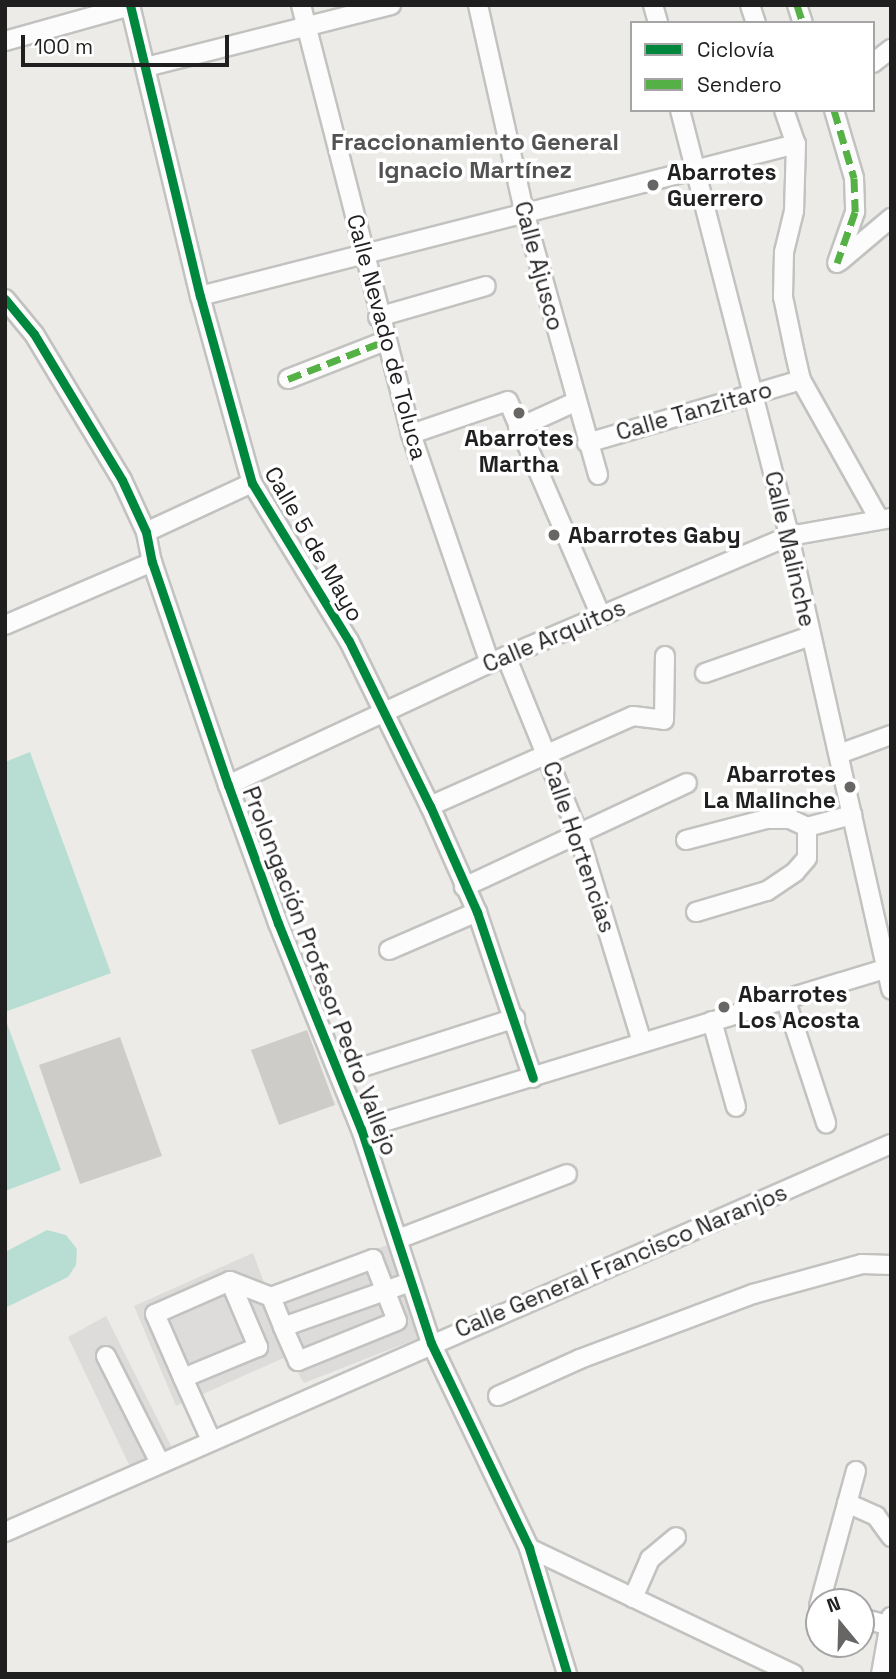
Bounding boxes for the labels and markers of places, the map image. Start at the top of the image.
place label: Abarrotes Guerrero [667,158,776,212]
marker: Abarrotes Guerrero [645,177,661,193]
marker: Abarrotes Martha [511,405,527,421]
place label: Abarrotes Martha [464,424,574,478]
place label: Abarrotes Gaby [568,521,741,549]
marker: Abarrotes Gaby [546,527,562,543]
place label: Abarrotes La Malinche [703,760,836,814]
marker: Abarrotes La Malinche [842,779,858,795]
place label: Abarrotes Los Acosta [738,980,860,1034]
marker: Abarrotes Los Acosta [716,999,732,1015]

